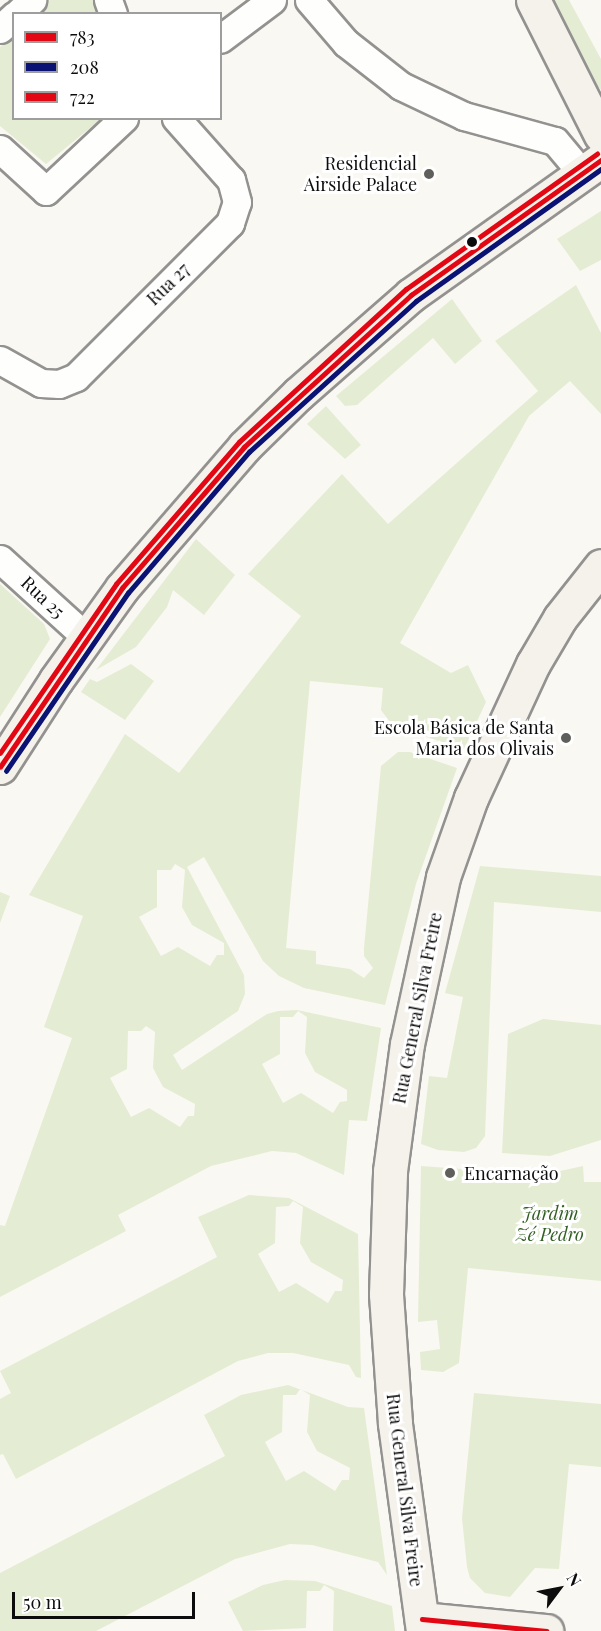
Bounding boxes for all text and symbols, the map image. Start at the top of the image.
legend [12,12,222,120]
text: 783 [70,25,95,49]
text: 208 [70,55,99,79]
text: 722 [70,85,95,109]
place label: Residencial Airside Palace [304,153,417,195]
marker: Residencial Airside Palace [422,167,436,181]
unlabelled marker [466,236,478,248]
street label: Rua 27 [142,258,194,310]
street label: Rua 25 [17,571,69,623]
place label: Escola Básica de Santa Maria dos Olivais [373,717,554,760]
marker: Escola Básica de Santa Maria dos Olivais [559,731,573,745]
street label: Rua General Silva Freire [388,910,446,1106]
place label: Encarnação [464,1162,559,1184]
marker: Encarnação [441,1164,459,1182]
park label: Jardim Zé Pedro [516,1203,584,1246]
street label: Rua General Silva Freire [382,1392,428,1588]
north arrow [529,1559,589,1619]
text: N [563,1569,587,1590]
scale bar [15,1580,198,1618]
text: 50 m [23,1590,62,1614]

